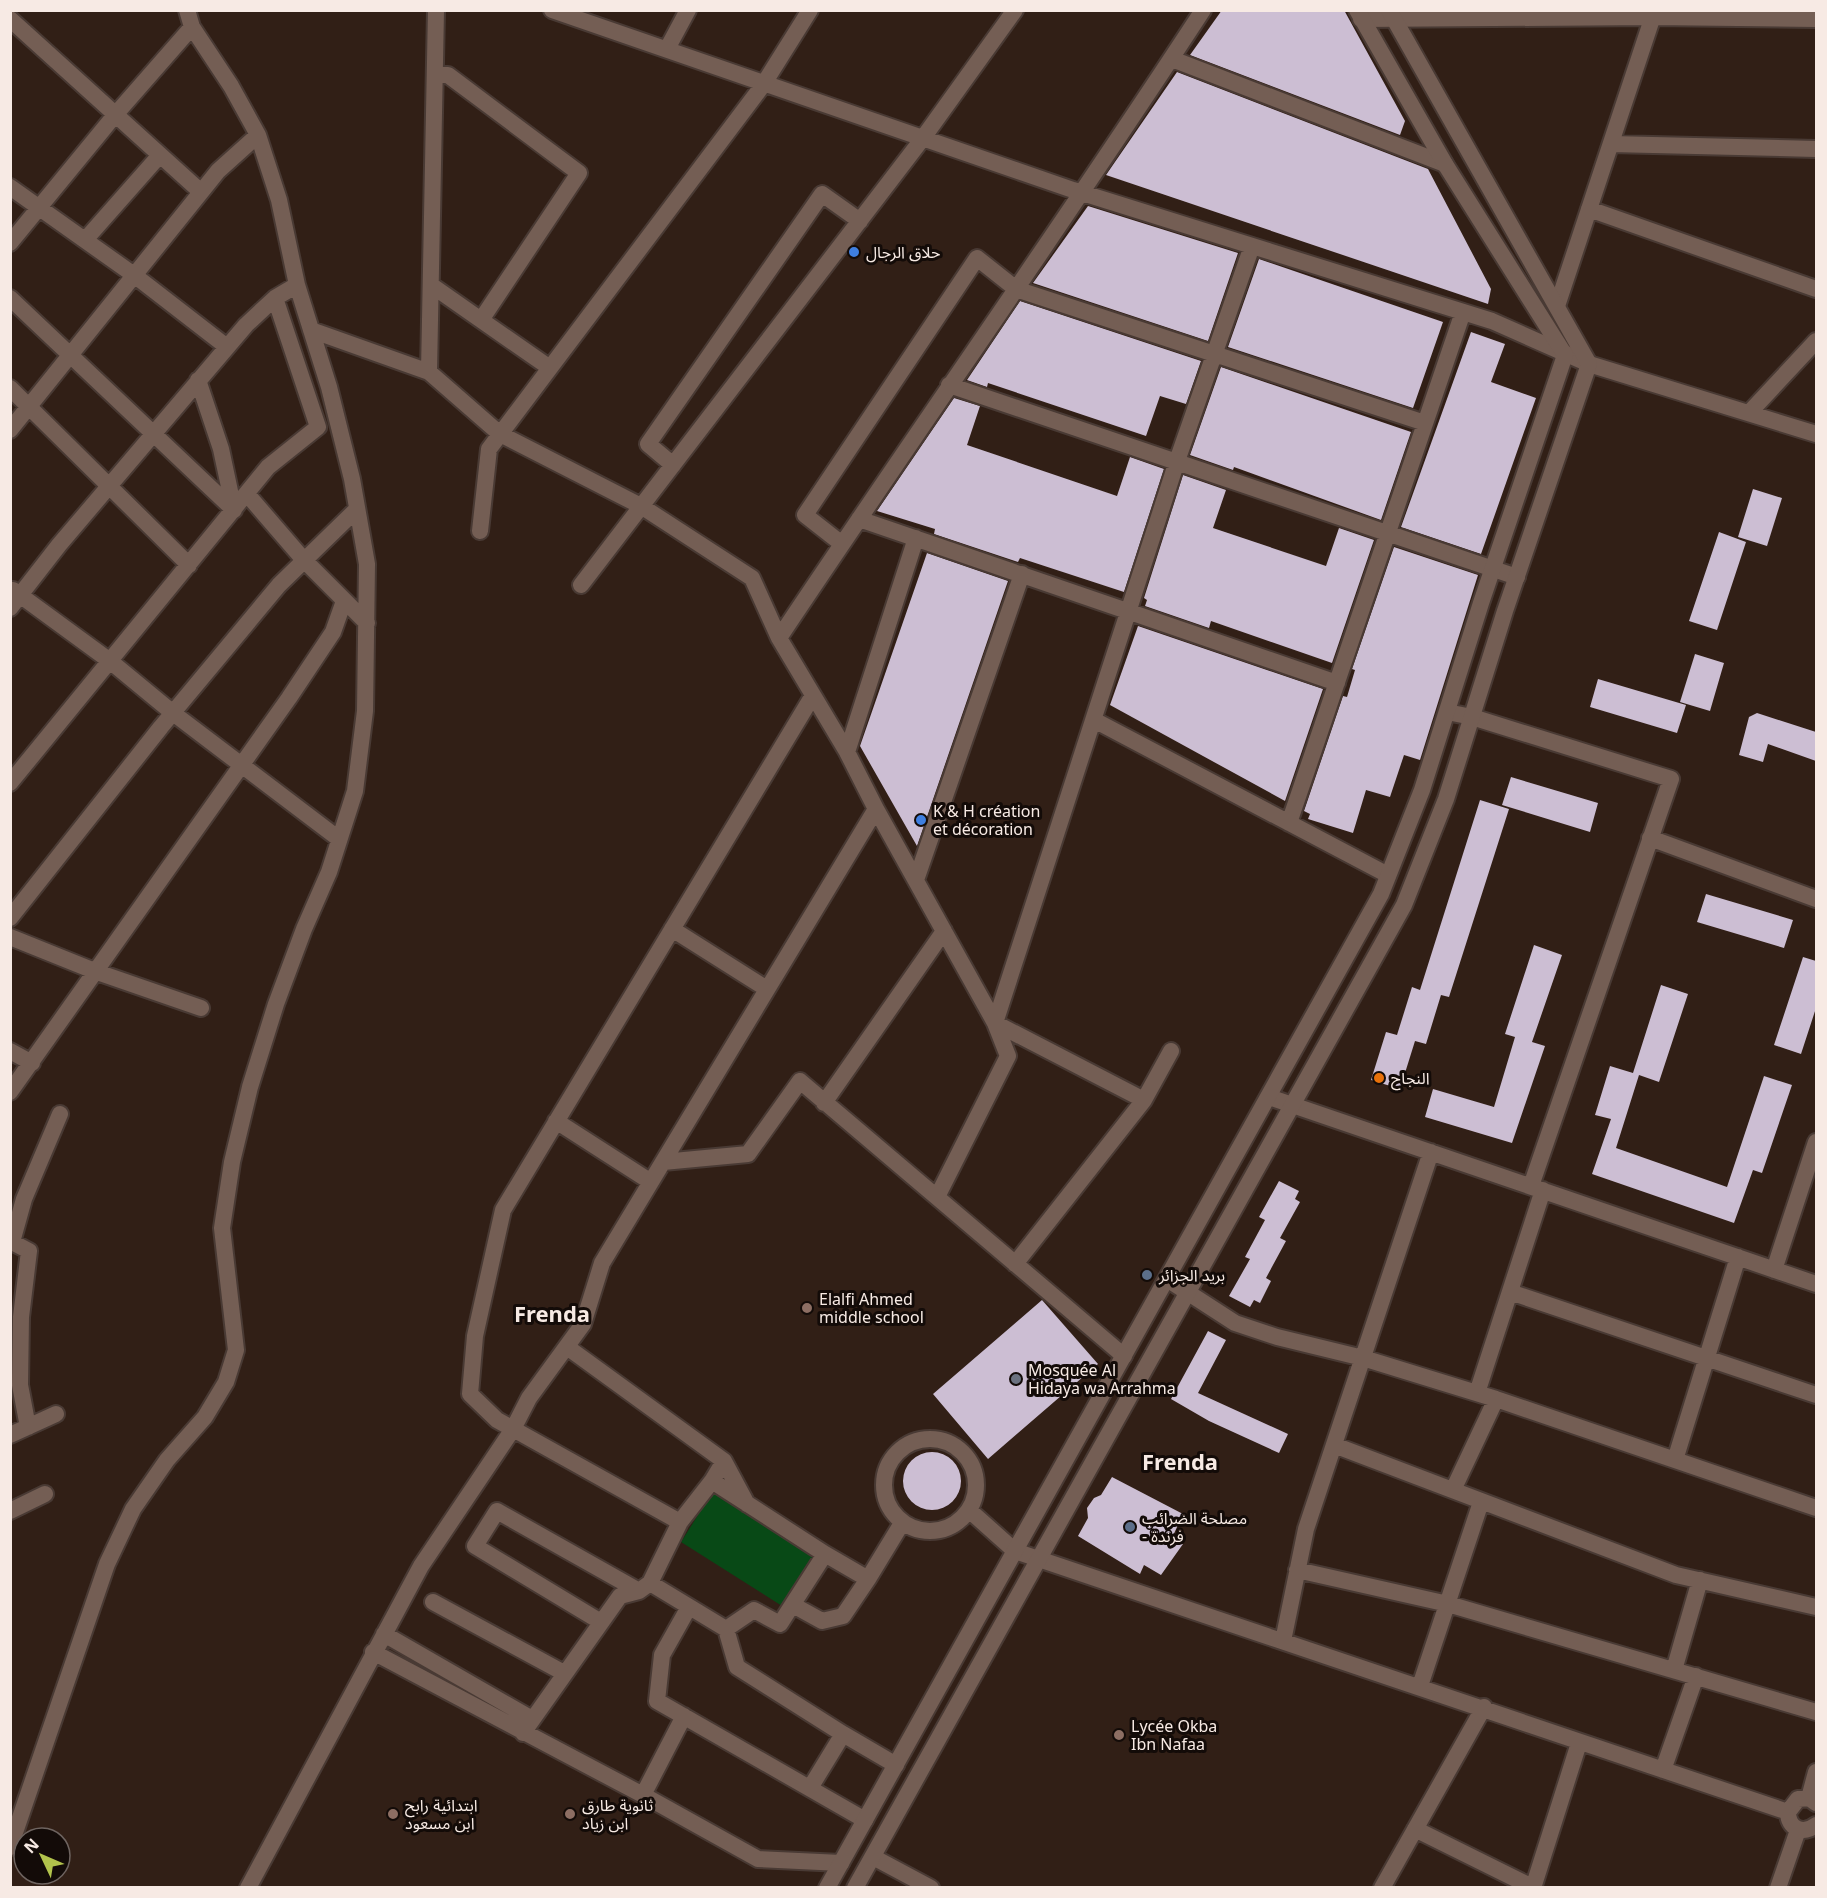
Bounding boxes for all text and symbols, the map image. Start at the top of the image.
place label: حلاق الرجال [866,241,940,263]
marker: حلاق الرجال [847,245,861,259]
place label: K & H création et décoration [933,800,1040,840]
marker: K & H création et décoration [914,813,928,827]
place label: النجاح [1391,1067,1430,1091]
marker: النجاح [1372,1071,1386,1085]
place label: بريد الجزائر [1158,1264,1225,1286]
marker: بريد الجزائر [1140,1268,1154,1282]
place label: Elalfi Ahmed middle school [819,1288,924,1328]
district label: Frenda [514,1298,590,1328]
marker: Elalfi Ahmed middle school [800,1301,814,1315]
place label: Mosquée Al Hidaya wa Arrahma [1028,1359,1176,1399]
marker: Mosquée Al Hidaya wa Arrahma [1009,1372,1023,1386]
district label: Frenda [1142,1446,1218,1476]
place label: مصلحة الضرائب - فرندة [1142,1507,1247,1547]
marker: مصلحة الضرائب - فرندة [1123,1520,1137,1534]
place label: Lycée Okba Ibn Nafaa [1131,1715,1217,1755]
marker: Lycée Okba Ibn Nafaa [1112,1728,1126,1742]
place label: ابتدائية رابح ابن مسعود [405,1794,478,1834]
place label: ثانوية طارق ابن زياد [582,1794,654,1834]
marker: ابتدائية رابح ابن مسعود [386,1807,400,1821]
marker: ثانوية طارق ابن زياد [563,1807,577,1821]
north arrow [12,1826,72,1886]
text: N [19,1833,44,1858]

